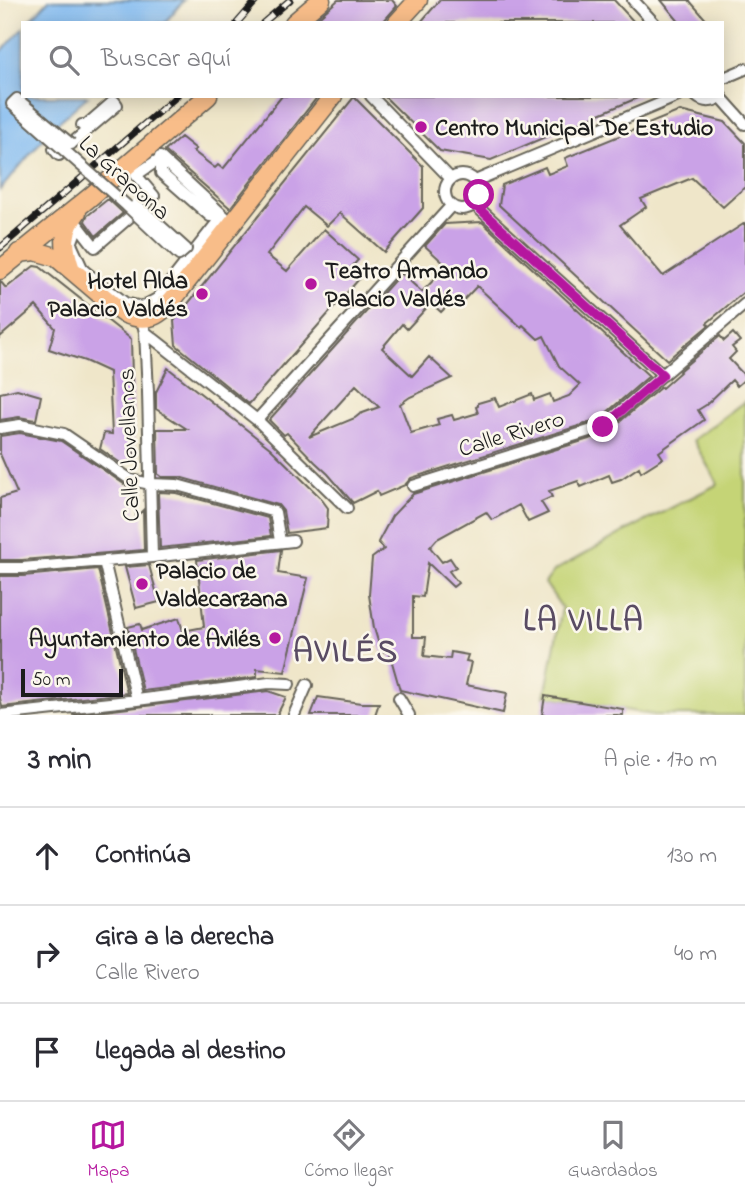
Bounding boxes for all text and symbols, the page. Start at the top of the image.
search box [21,21,724,98]
icon: search [45,41,83,79]
text: Buscar aquí [101,41,231,79]
place label: Centro Municipal De Estudio [435,112,713,147]
marker: Centro Municipal De Estudio [413,119,429,135]
street label: La Grapona [69,128,177,230]
route start [463,179,494,210]
place label: Teatro Armando Palacio Valdés [325,255,488,318]
place label: Hotel Alda Palacio Valdés [47,265,188,328]
marker: Teatro Armando Palacio Valdés [303,276,319,292]
marker: Hotel Alda Palacio Valdés [194,286,210,302]
street label: Calle Jovellanos [110,368,151,522]
street label: Calle Rivero [454,403,569,468]
route end [587,411,618,442]
place label: Palacio de Valdecarzana [155,555,287,618]
marker: Palacio de Valdecarzana [134,576,150,592]
district label: LA VILLA [523,599,645,646]
place label: Ayuntamiento de Avilés [29,623,261,659]
marker: Ayuntamiento de Avilés [267,630,283,646]
district label: AVILÉS [293,630,399,677]
scale bar [21,666,122,698]
text: 50 m [32,667,71,694]
text: 3 min [28,739,91,783]
text: A pie · 170 m [603,744,717,777]
icon: ahead [28,837,66,875]
text: Continúa [95,837,191,875]
text: 130 m [667,840,717,873]
text: Gira a la derecha [95,919,274,957]
icon: right [28,935,66,973]
text: 40 m [674,938,717,971]
text: Calle Rivero [95,957,200,990]
icon: arrive [28,1033,66,1071]
text: Llegada al destino [95,1033,286,1071]
tab: Mapa [87,1116,130,1185]
tab: Cómo llegar [304,1116,393,1185]
tab: Guardados [568,1116,658,1185]

